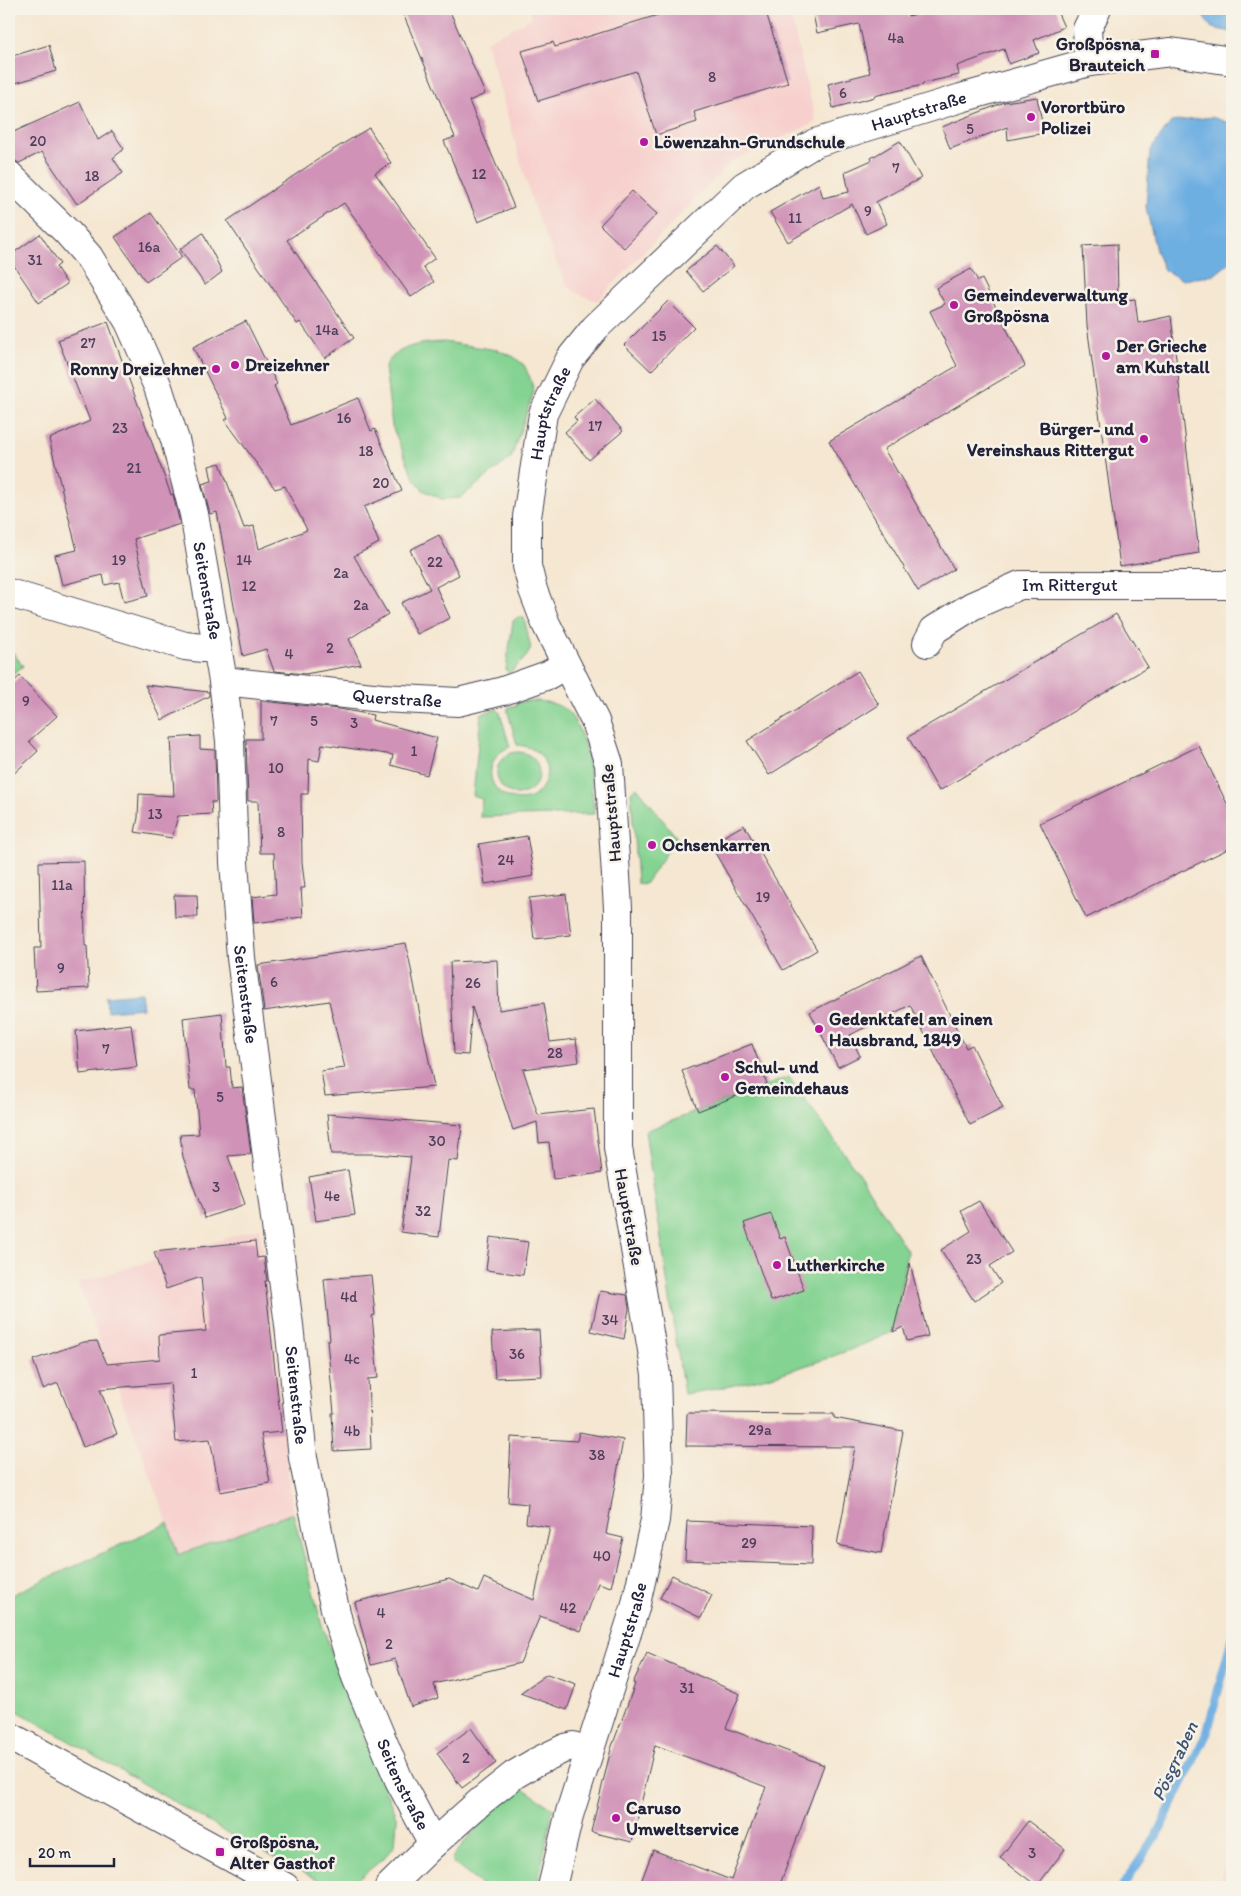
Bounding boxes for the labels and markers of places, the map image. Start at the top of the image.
place label: Großpösna, Brauteich [1056,33,1145,76]
marker: Großpösna, Brauteich [1149,48,1161,60]
place label: Vorortbüro Polizei [1041,96,1125,139]
marker: Vorortbüro Polizei [1025,111,1037,123]
place label: Löwenzahn-Grundschule [654,131,846,153]
marker: Löwenzahn-Grundschule [638,136,650,148]
place label: Gemeindeverwaltung Großpösna [964,284,1128,327]
marker: Gemeindeverwaltung Großpösna [948,299,960,311]
place label: Der Grieche am Kuhstall [1116,335,1210,378]
marker: Der Grieche am Kuhstall [1100,350,1112,362]
place label: Dreizehner [245,354,330,376]
place label: Ronny Dreizehner [70,358,207,380]
marker: Dreizehner [229,359,241,371]
marker: Ronny Dreizehner [210,363,222,375]
place label: Bürger- und Vereinshaus Rittergut [967,418,1134,461]
marker: Bürger- und Vereinshaus Rittergut [1138,433,1150,445]
place label: Ochsenkarren [662,834,770,856]
marker: Ochsenkarren [646,839,658,851]
place label: Gedenktafel an einen Hausbrand, 1849 [829,1008,994,1051]
marker: Gedenktafel an einen Hausbrand, 1849 [813,1023,825,1035]
place label: Schul- und Gemeindehaus [735,1056,849,1099]
marker: Schul- und Gemeindehaus [719,1071,731,1083]
place label: Lutherkirche [787,1254,885,1276]
marker: Lutherkirche [771,1259,783,1271]
place label: Caruso Umweltservice [626,1797,740,1840]
marker: Caruso Umweltservice [610,1812,622,1824]
place label: Großpösna, Alter Gasthof [229,1831,336,1874]
marker: Großpösna, Alter Gasthof [214,1846,226,1858]

